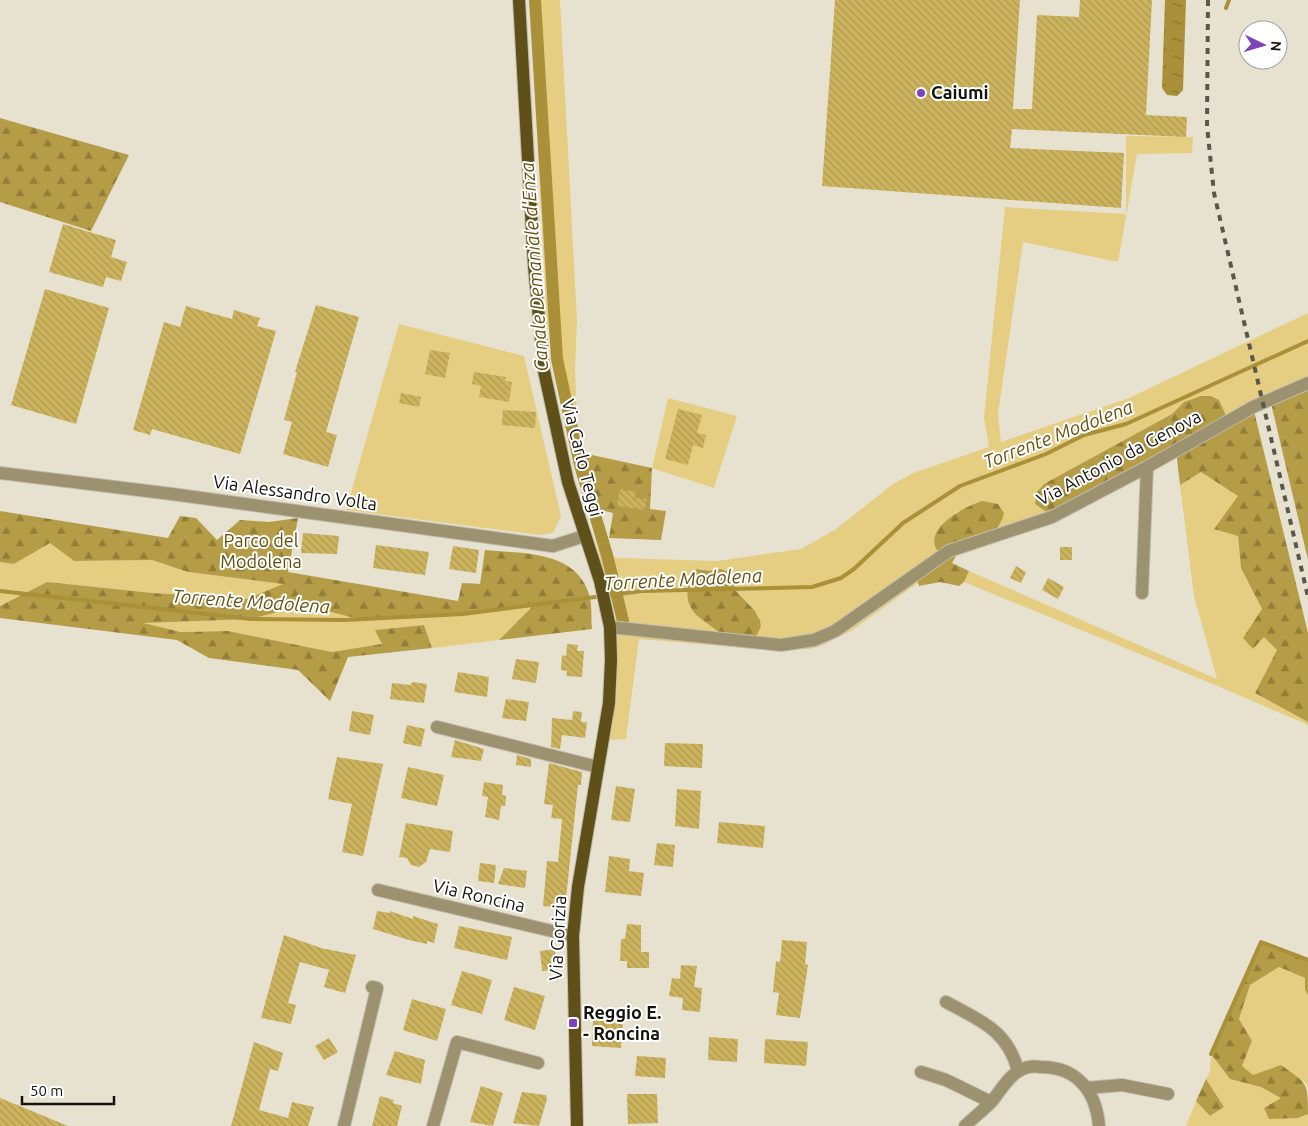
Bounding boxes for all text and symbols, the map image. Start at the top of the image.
north arrow [1238,20,1288,70]
text: N [1268,40,1284,52]
place label: Caiumi [931,82,988,102]
marker: Caiumi [915,87,927,99]
water label: Canale Demaniale d'Enza [516,161,552,373]
water label: Torrente Modolena [980,395,1136,473]
street label: Via Carlo Teggi [559,397,607,519]
street label: Via Antonio da Genova [1033,405,1204,509]
street label: Via Alessandro Volta [212,471,379,513]
park label: Parco del Modolena [220,530,302,571]
water label: Torrente Modolena [603,564,763,594]
water label: Torrente Modolena [171,585,331,617]
street label: Via Roncina [431,875,527,915]
street label: Via Gorizia [545,895,569,981]
place label: Reggio E. - Roncina [583,1002,661,1043]
marker: Reggio E. - Roncina [567,1017,579,1029]
scale bar [22,1074,115,1106]
text: 50 m [30,1082,63,1099]

